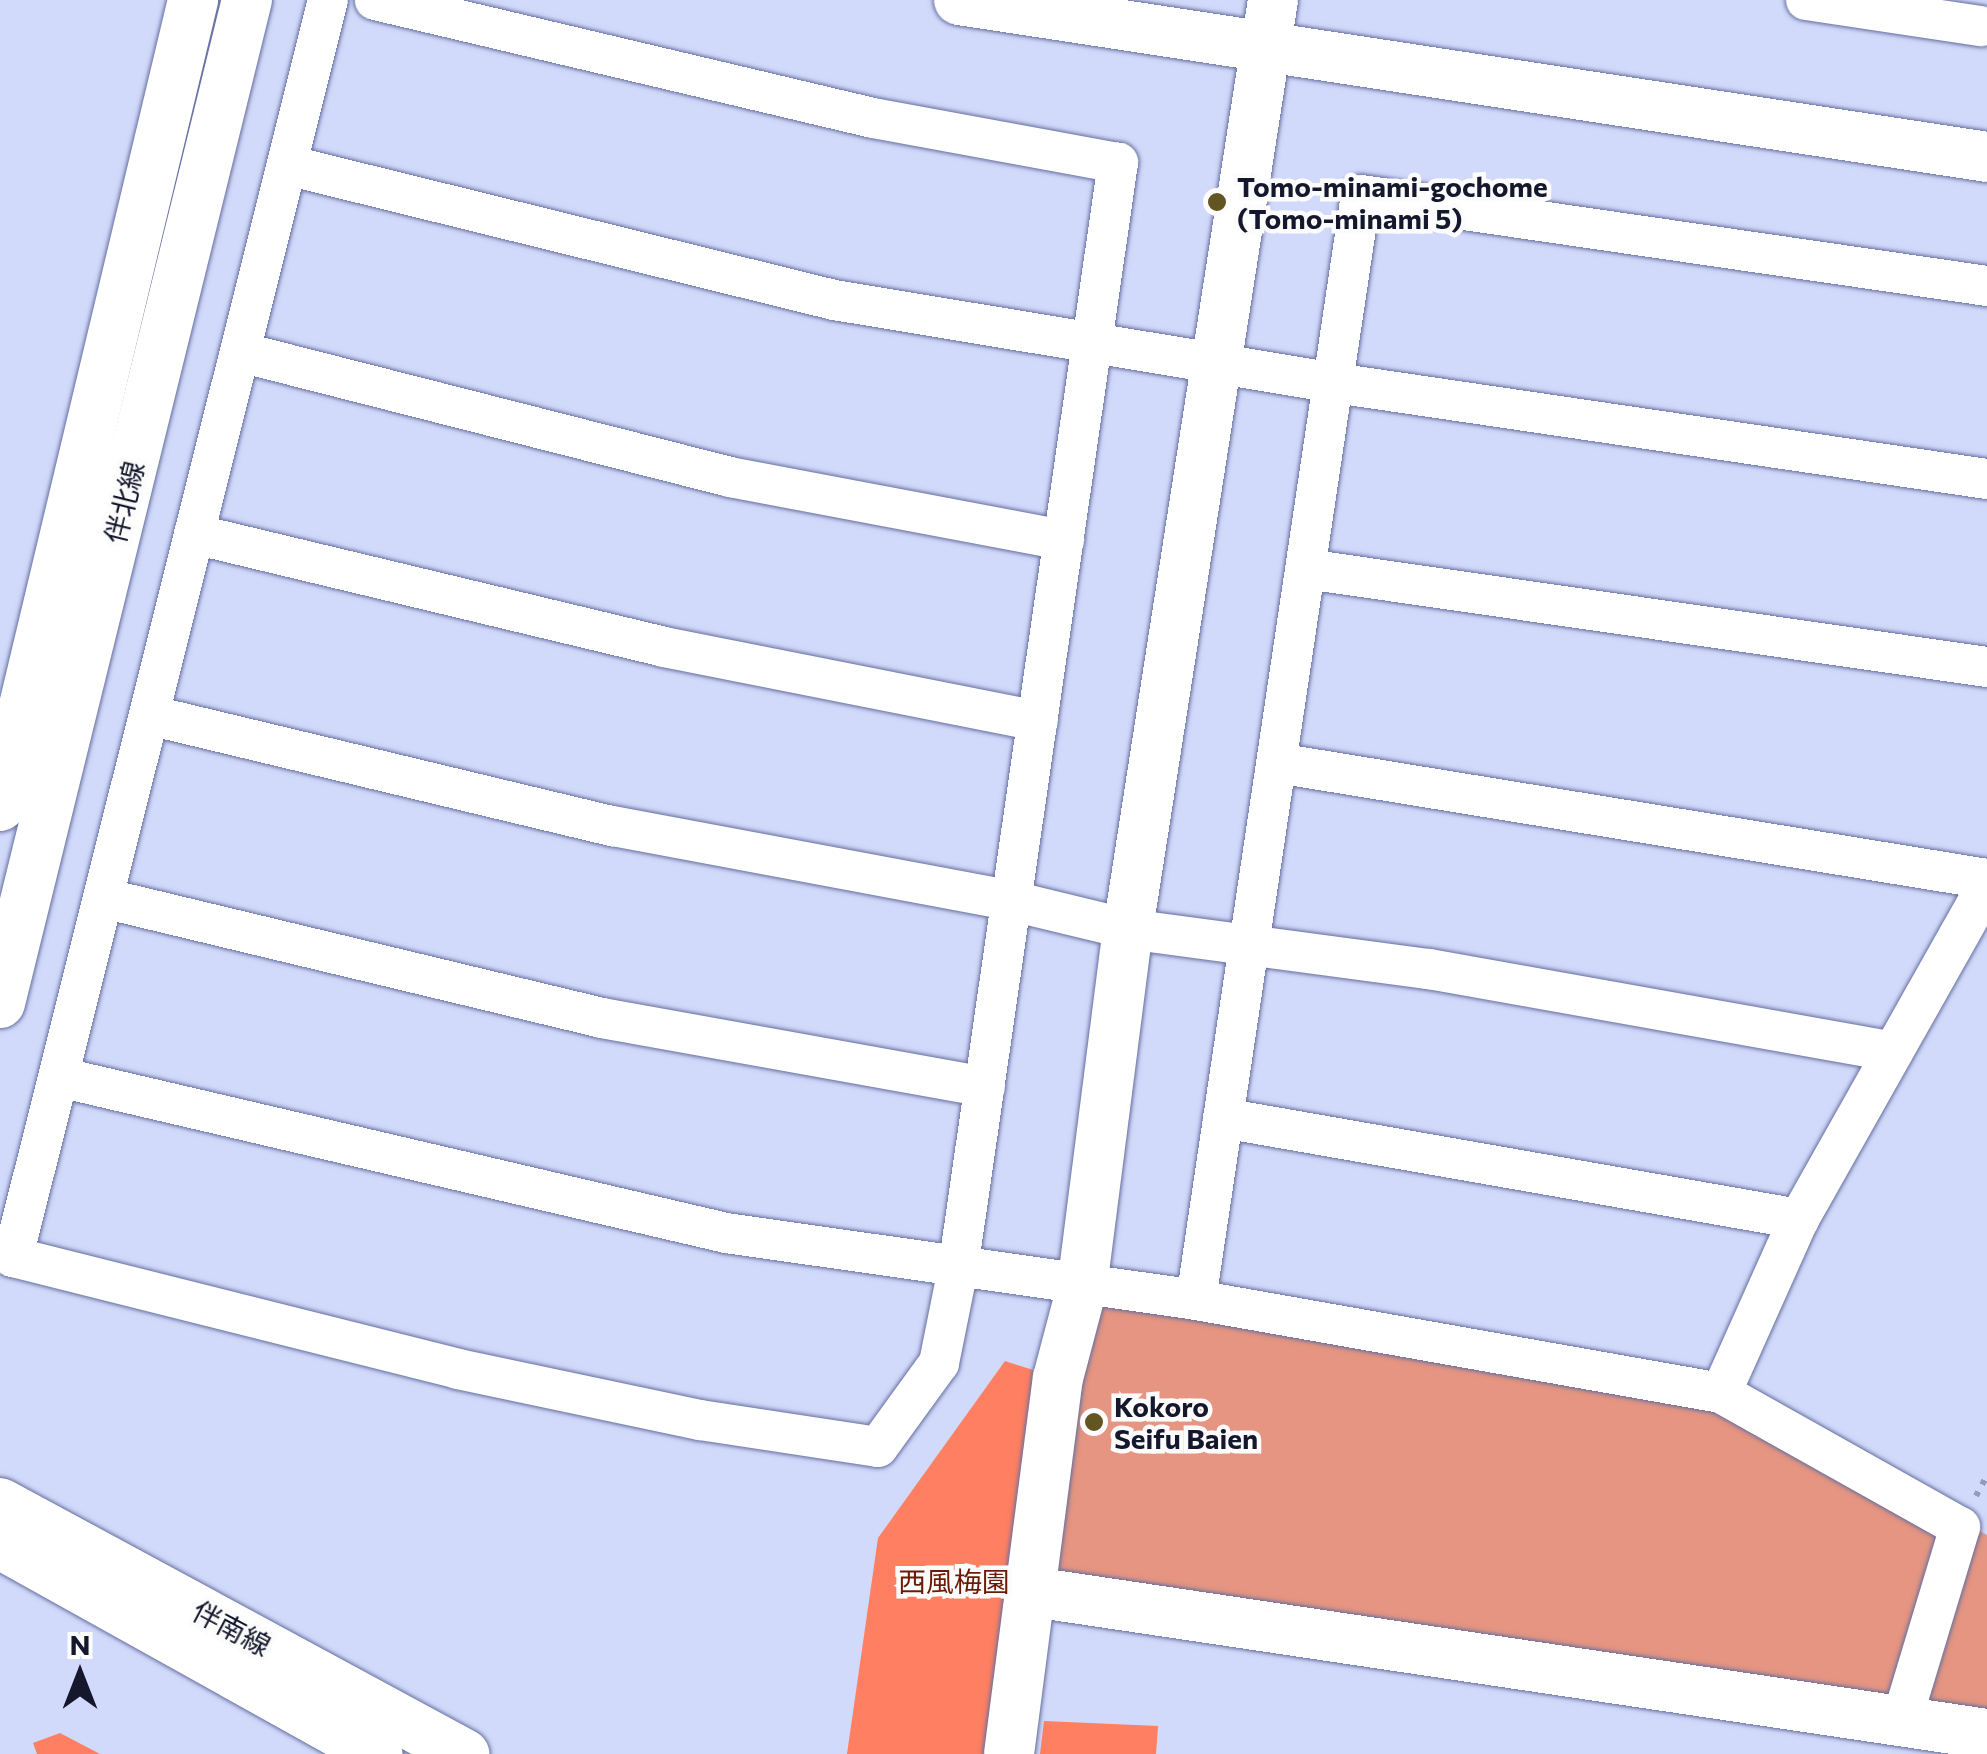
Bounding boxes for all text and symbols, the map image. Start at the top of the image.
place label: Tomo-minami-gochome (Tomo-minami 5) [1237,169,1548,235]
marker: Tomo-minami-gochome (Tomo-minami 5) [1206,191,1228,213]
street label: 伴北線 [98,457,150,547]
place label: Kokoro Seifu Baien [1114,1389,1258,1455]
marker: Kokoro Seifu Baien [1083,1411,1105,1433]
park label: 西風梅園 [898,1564,1010,1598]
street label: 伴南線 [187,1593,277,1663]
north arrow [30,1624,130,1724]
text: N [70,1627,91,1661]

